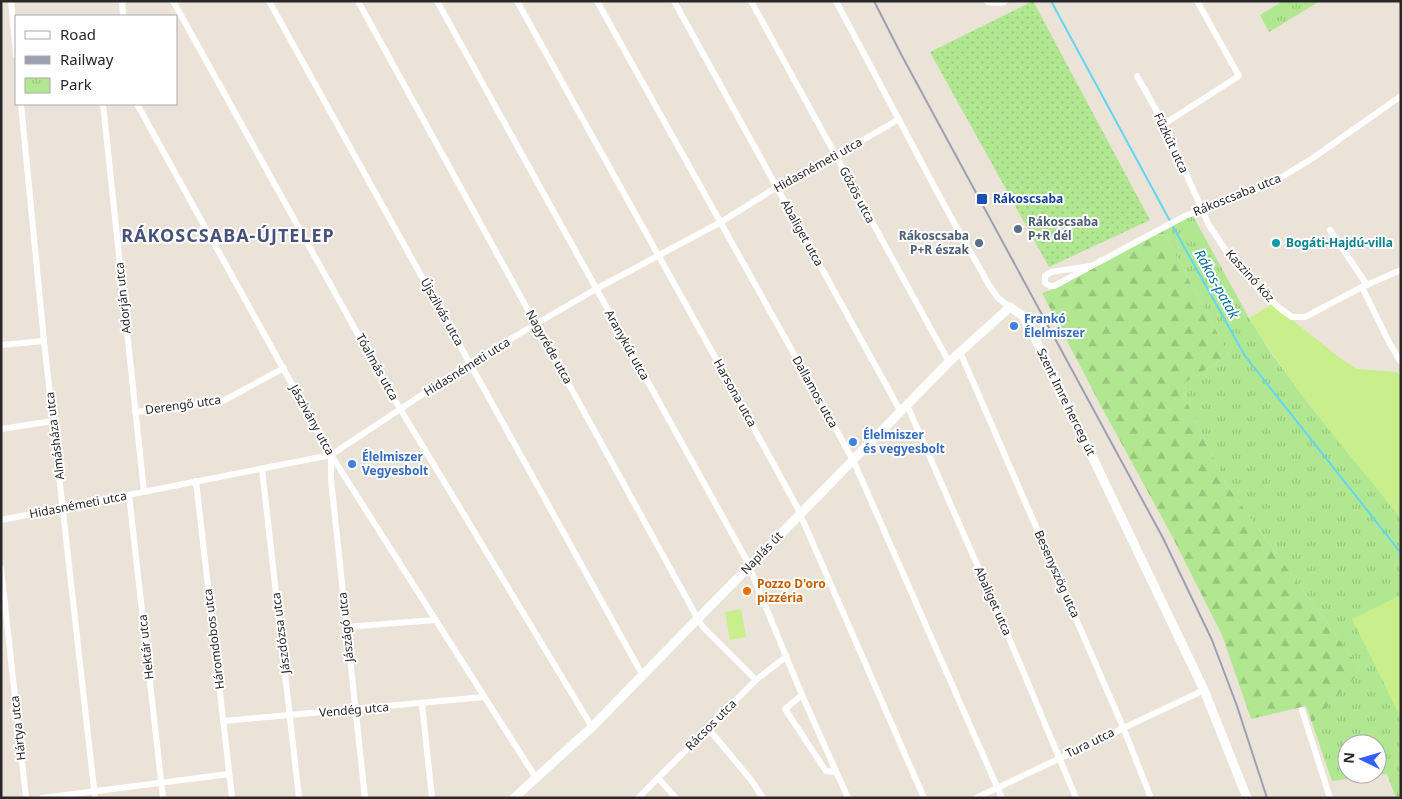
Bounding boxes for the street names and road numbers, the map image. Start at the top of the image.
street label: Fűzkút utca [1150,110,1193,176]
street label: Hidasnémeti utca [770,133,865,196]
street label: Gőzös utca [835,163,879,226]
street label: Rákoscsaba utca [1190,169,1283,220]
street label: Abaliget utca [777,196,828,269]
street label: Kaszinó köz [1222,246,1279,306]
street label: Adorján utca [110,261,135,335]
street label: Újszilvás utca [417,275,468,349]
street label: Aranykút utca [601,306,654,383]
street label: Nagyréde utca [522,307,577,387]
street label: Tóalmás utca [352,330,403,403]
street label: Hidasnémeti utca [420,333,513,400]
street label: Szent Imre herceg út [1033,345,1100,459]
street label: Dallamos utca [789,353,842,431]
street label: Harsona utca [710,356,761,430]
street label: Jászivány utca [286,381,339,458]
street label: Almásháza utca [41,391,68,481]
street label: Derengő utca [144,391,222,418]
street label: Hidasnémeti utca [28,487,128,522]
street label: Naplás út [737,527,787,578]
street label: Besenyszög utca [1031,527,1084,620]
street label: Abaliget utca [971,564,1016,638]
street label: Háromdobos utca [199,588,228,690]
street label: Jászágó utca [333,591,358,664]
street label: Jászdózsa utca [267,592,294,675]
street label: Hektár utca [134,614,157,680]
street label: Hártya utca [6,695,29,761]
street label: Rácsos utca [681,695,740,754]
street label: Vendég utca [318,698,390,721]
street label: Tura utca [1063,723,1117,762]

